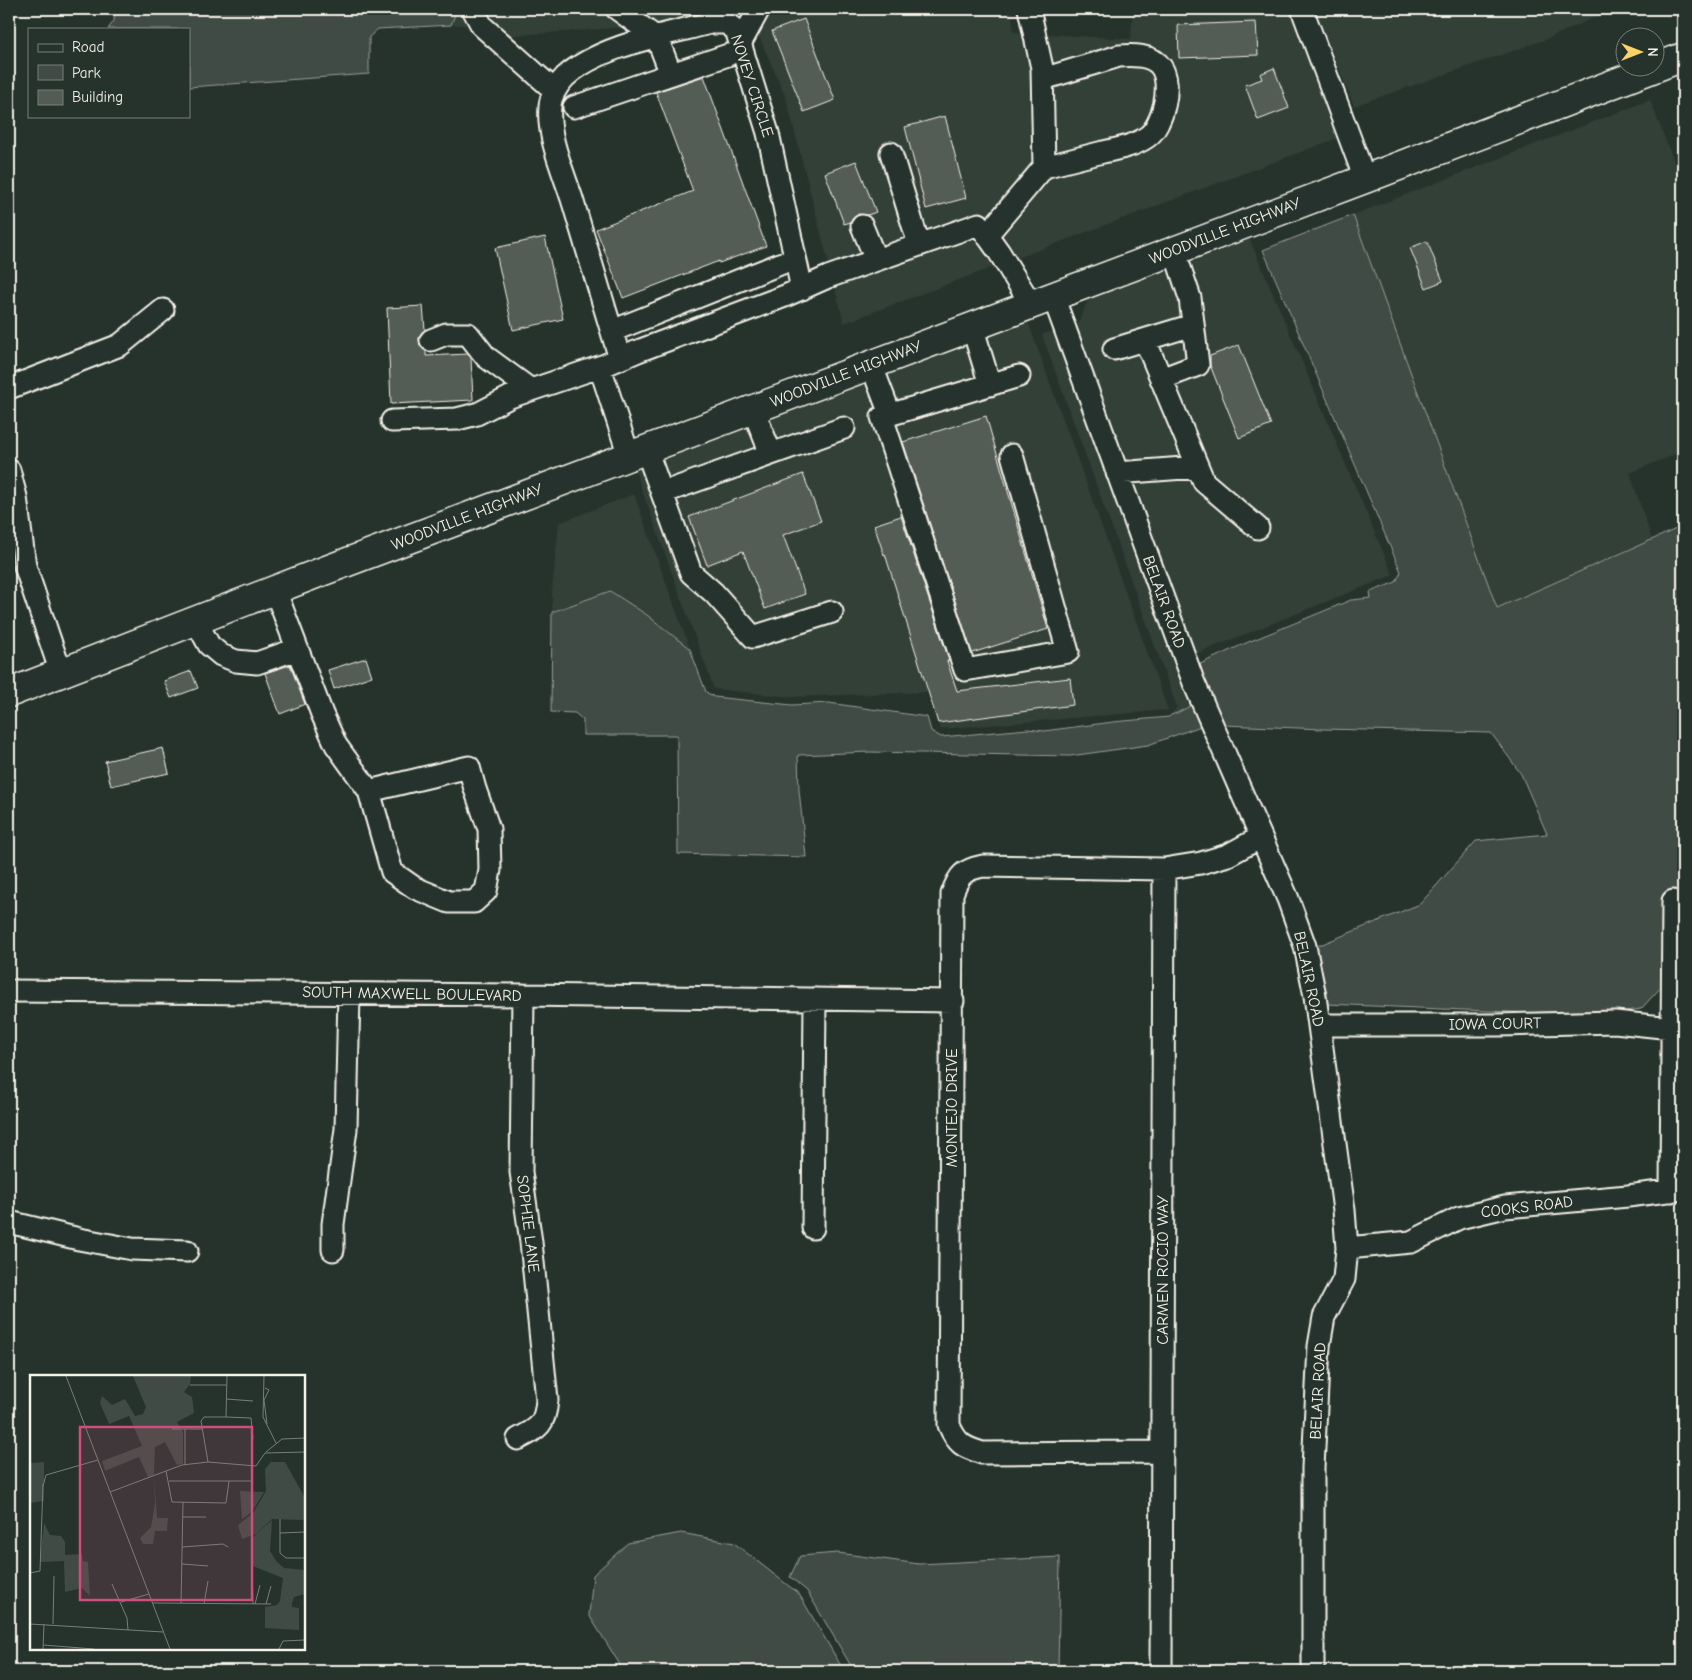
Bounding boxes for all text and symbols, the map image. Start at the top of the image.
legend [28,28,190,118]
north arrow [1614,28,1664,78]
street label: NOVEY CIRCLE [727,32,777,140]
text: Road [72,38,104,56]
text: N [1644,47,1661,57]
text: Park [72,64,101,82]
text: Building [72,88,123,106]
street label: WOODVILLE HIGHWAY [1147,194,1304,268]
street label: WOODVILLE HIGHWAY [768,337,925,411]
street label: WOODVILLE HIGHWAY [389,480,546,554]
street label: BELAIR ROAD [1139,553,1189,651]
street label: BELAIR ROAD [1290,930,1328,1028]
street label: SOUTH MAXWELL BOULEVARD [302,983,522,1005]
street label: IOWA COURT [1449,1014,1542,1034]
street label: MONTEJO DRIVE [943,1048,961,1168]
street label: SOPHIE LANE [513,1174,543,1274]
street label: COOKS ROAD [1480,1192,1574,1222]
street label: CARMEN ROCIO WAY [1154,1195,1172,1345]
street label: BELAIR ROAD [1306,1342,1330,1440]
inset map [30,1375,305,1650]

